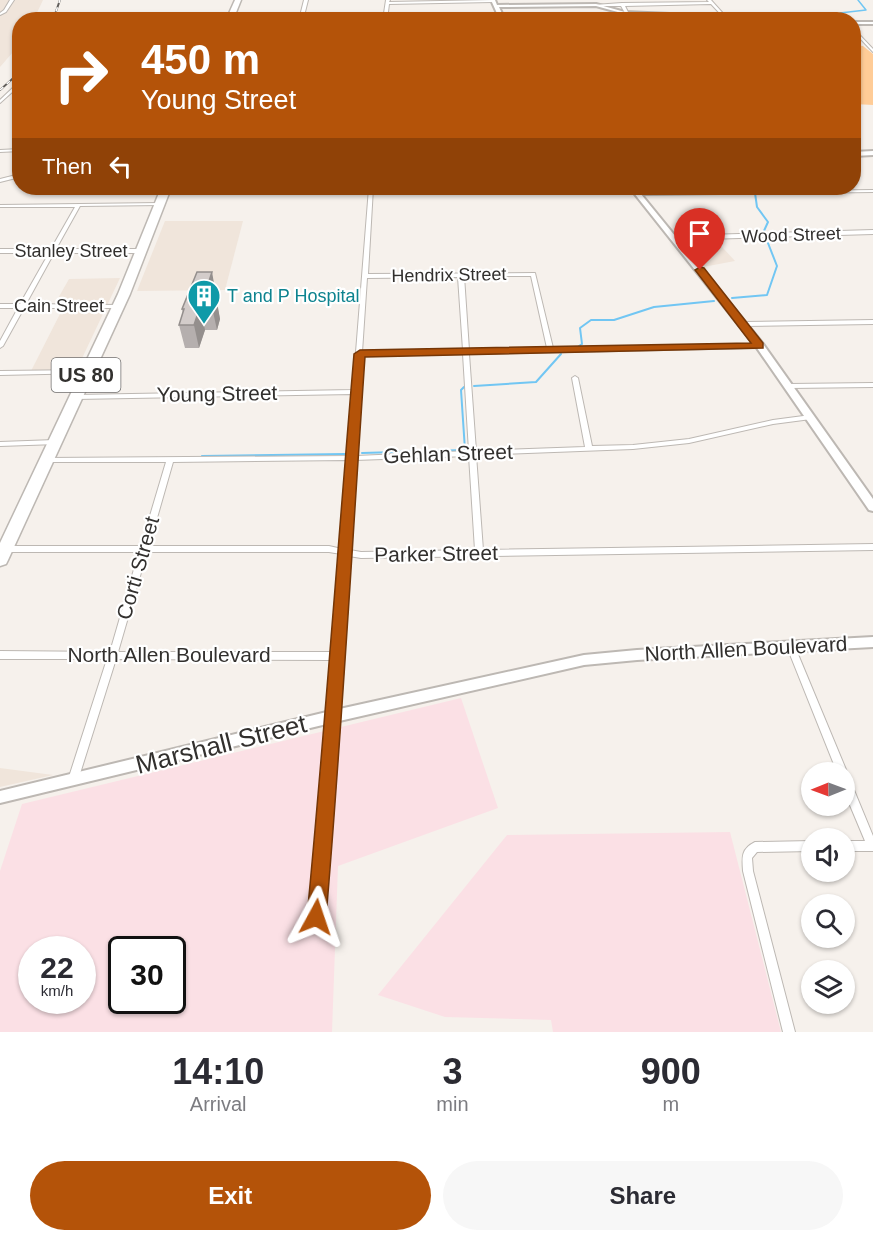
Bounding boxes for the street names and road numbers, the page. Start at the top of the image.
street label: Wood Street [741,223,841,247]
street label: Stanley Street [14,241,128,261]
street label: Hendrix Street [391,264,507,286]
street label: Cain Street [14,296,104,316]
road number: US 80 [52,358,121,392]
street label: Young Street [156,381,278,406]
street label: Gehlan Street [383,440,513,467]
street label: Corti Street [112,513,163,622]
street label: Parker Street [374,541,498,566]
street label: North Allen Boulevard [644,632,848,665]
street label: North Allen Boulevard [67,643,271,666]
street label: Marshall Street [133,708,310,780]

